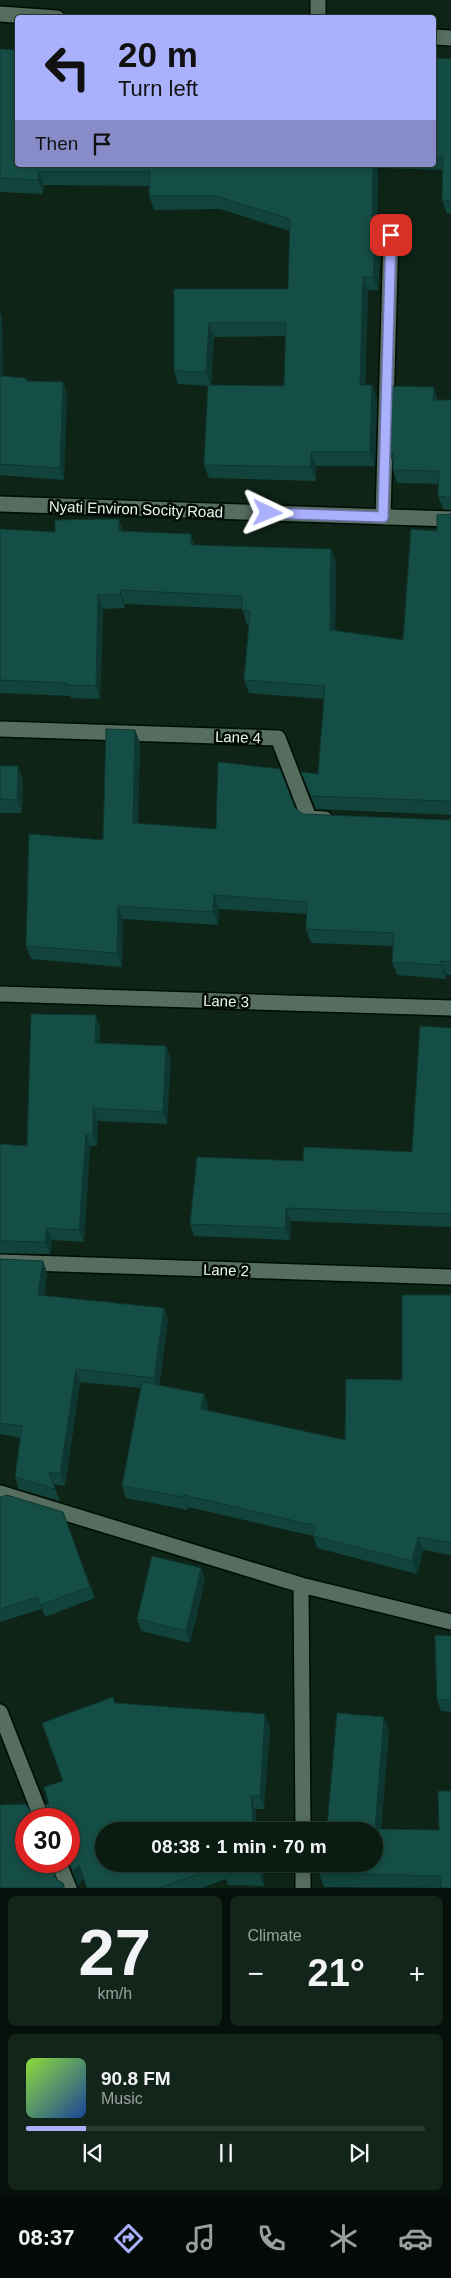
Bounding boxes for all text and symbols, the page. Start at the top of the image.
icon: left [35,35,100,100]
text: 20 m [118,35,198,74]
text: Turn left [118,76,198,101]
icon: arrive [88,130,116,158]
text: Then [35,133,78,154]
pin [370,214,412,256]
icon: arrive [377,221,405,249]
position arrow [241,486,293,538]
street label: Nyati Environ Socity Road [49,497,223,521]
street label: Lane 4 [215,728,261,746]
street label: Lane 3 [203,992,249,1010]
street label: Lane 2 [203,1261,249,1279]
speed limit sign: 30 [15,1808,80,1873]
text: 08:38 · 1 min · 70 m [151,1836,327,1857]
text: 27 [79,1916,151,1989]
text: Climate [248,1927,302,1944]
text: 21° [308,1952,365,1994]
text: − [248,1958,264,1989]
text: + [409,1958,425,1989]
text: km/h [97,1985,132,2002]
text: 90.8 FM [101,2068,171,2089]
text: Music [101,2090,143,2107]
icon: previous [79,2139,107,2167]
icon: pause [212,2139,240,2167]
icon: next [345,2139,373,2167]
icon: directions [111,2221,146,2256]
icon: music [183,2221,218,2256]
icon: phone [254,2221,289,2256]
icon: climate [326,2221,361,2256]
icon: car [398,2221,433,2256]
text: 08:37 [18,2225,75,2250]

